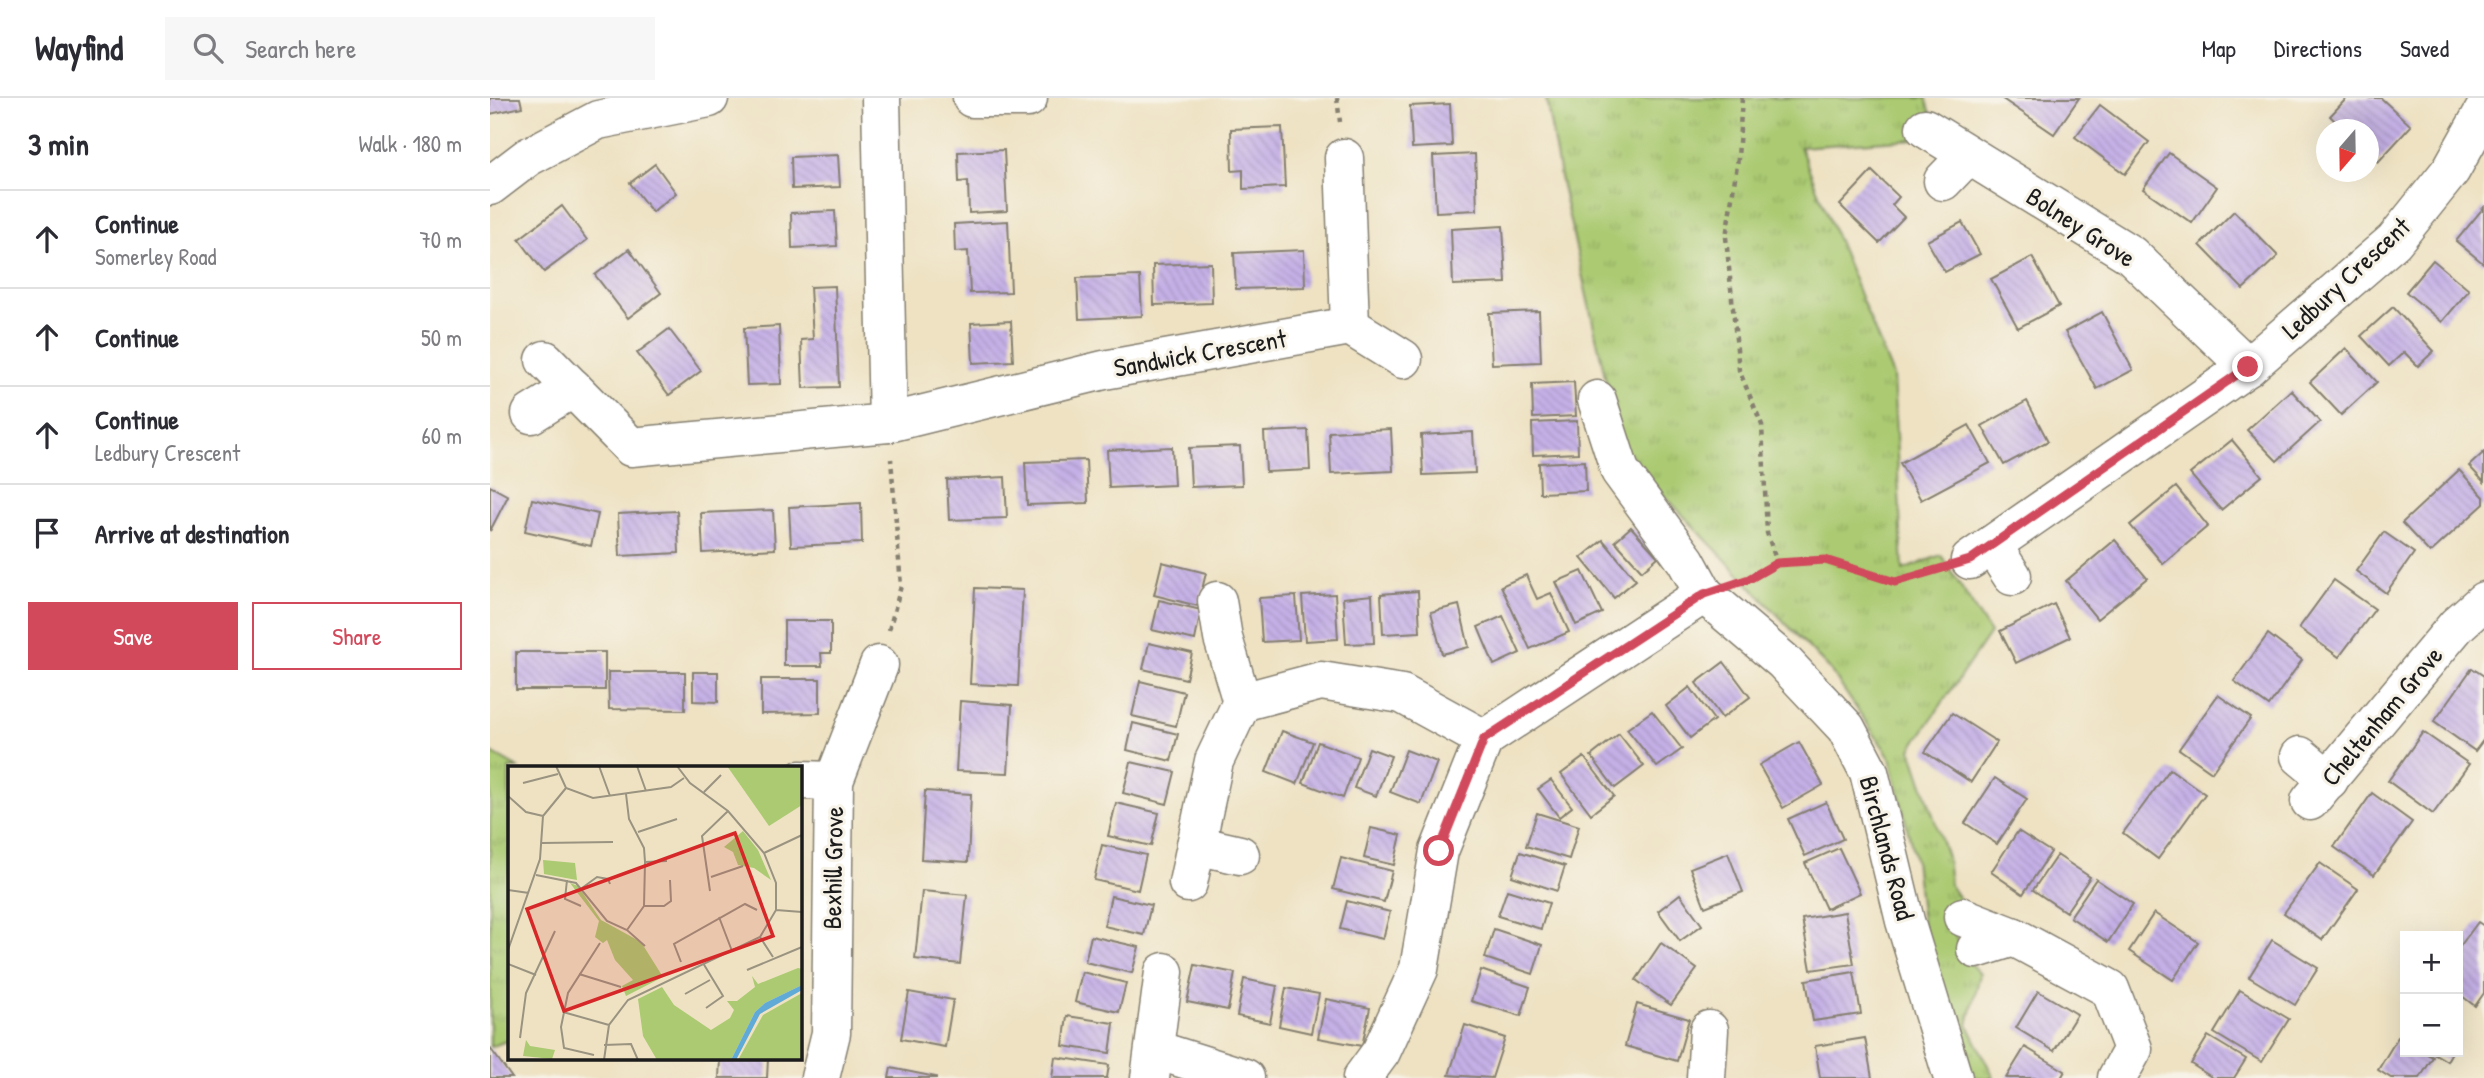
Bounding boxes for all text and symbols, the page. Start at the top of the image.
search box [165,17,655,80]
text: Wayfind [35,26,123,70]
icon: search [189,29,227,67]
text: Search here [245,31,356,66]
text: Map [2202,32,2236,64]
text: Directions [2274,32,2362,64]
text: Saved [2400,32,2449,64]
north arrow [2316,119,2379,182]
text: 3 min [28,124,89,164]
text: Walk · 180 m [358,128,462,159]
street label: Bolney Grove [2020,178,2143,275]
text: Continue [95,206,179,241]
street label: Ledbury Crescent [2274,208,2418,346]
icon: ahead [28,220,66,258]
text: 70 m [419,224,462,255]
text: Somerley Road [95,241,216,272]
icon: ahead [28,318,66,356]
text: Continue [95,320,179,355]
street label: Sandwick Crescent [1111,320,1290,385]
text: 50 m [421,322,462,353]
route end [2232,351,2263,382]
text: Continue [95,402,179,437]
icon: ahead [28,416,66,454]
text: 60 m [422,420,462,451]
text: Ledbury Crescent [95,437,240,468]
icon: arrive [28,514,66,552]
text: Arrive at destination [95,516,290,551]
button: Save [28,602,238,670]
button: Share [252,602,462,670]
street label: Cheltenham Grove [2313,639,2450,793]
inset map [508,766,802,1060]
street label: Birchlands Road [1851,772,1923,924]
street label: Bexhill Grove [814,806,851,930]
route start [1423,835,1454,866]
map controls [2400,931,2463,1057]
button: + [2400,931,2463,994]
button: − [2400,994,2463,1057]

